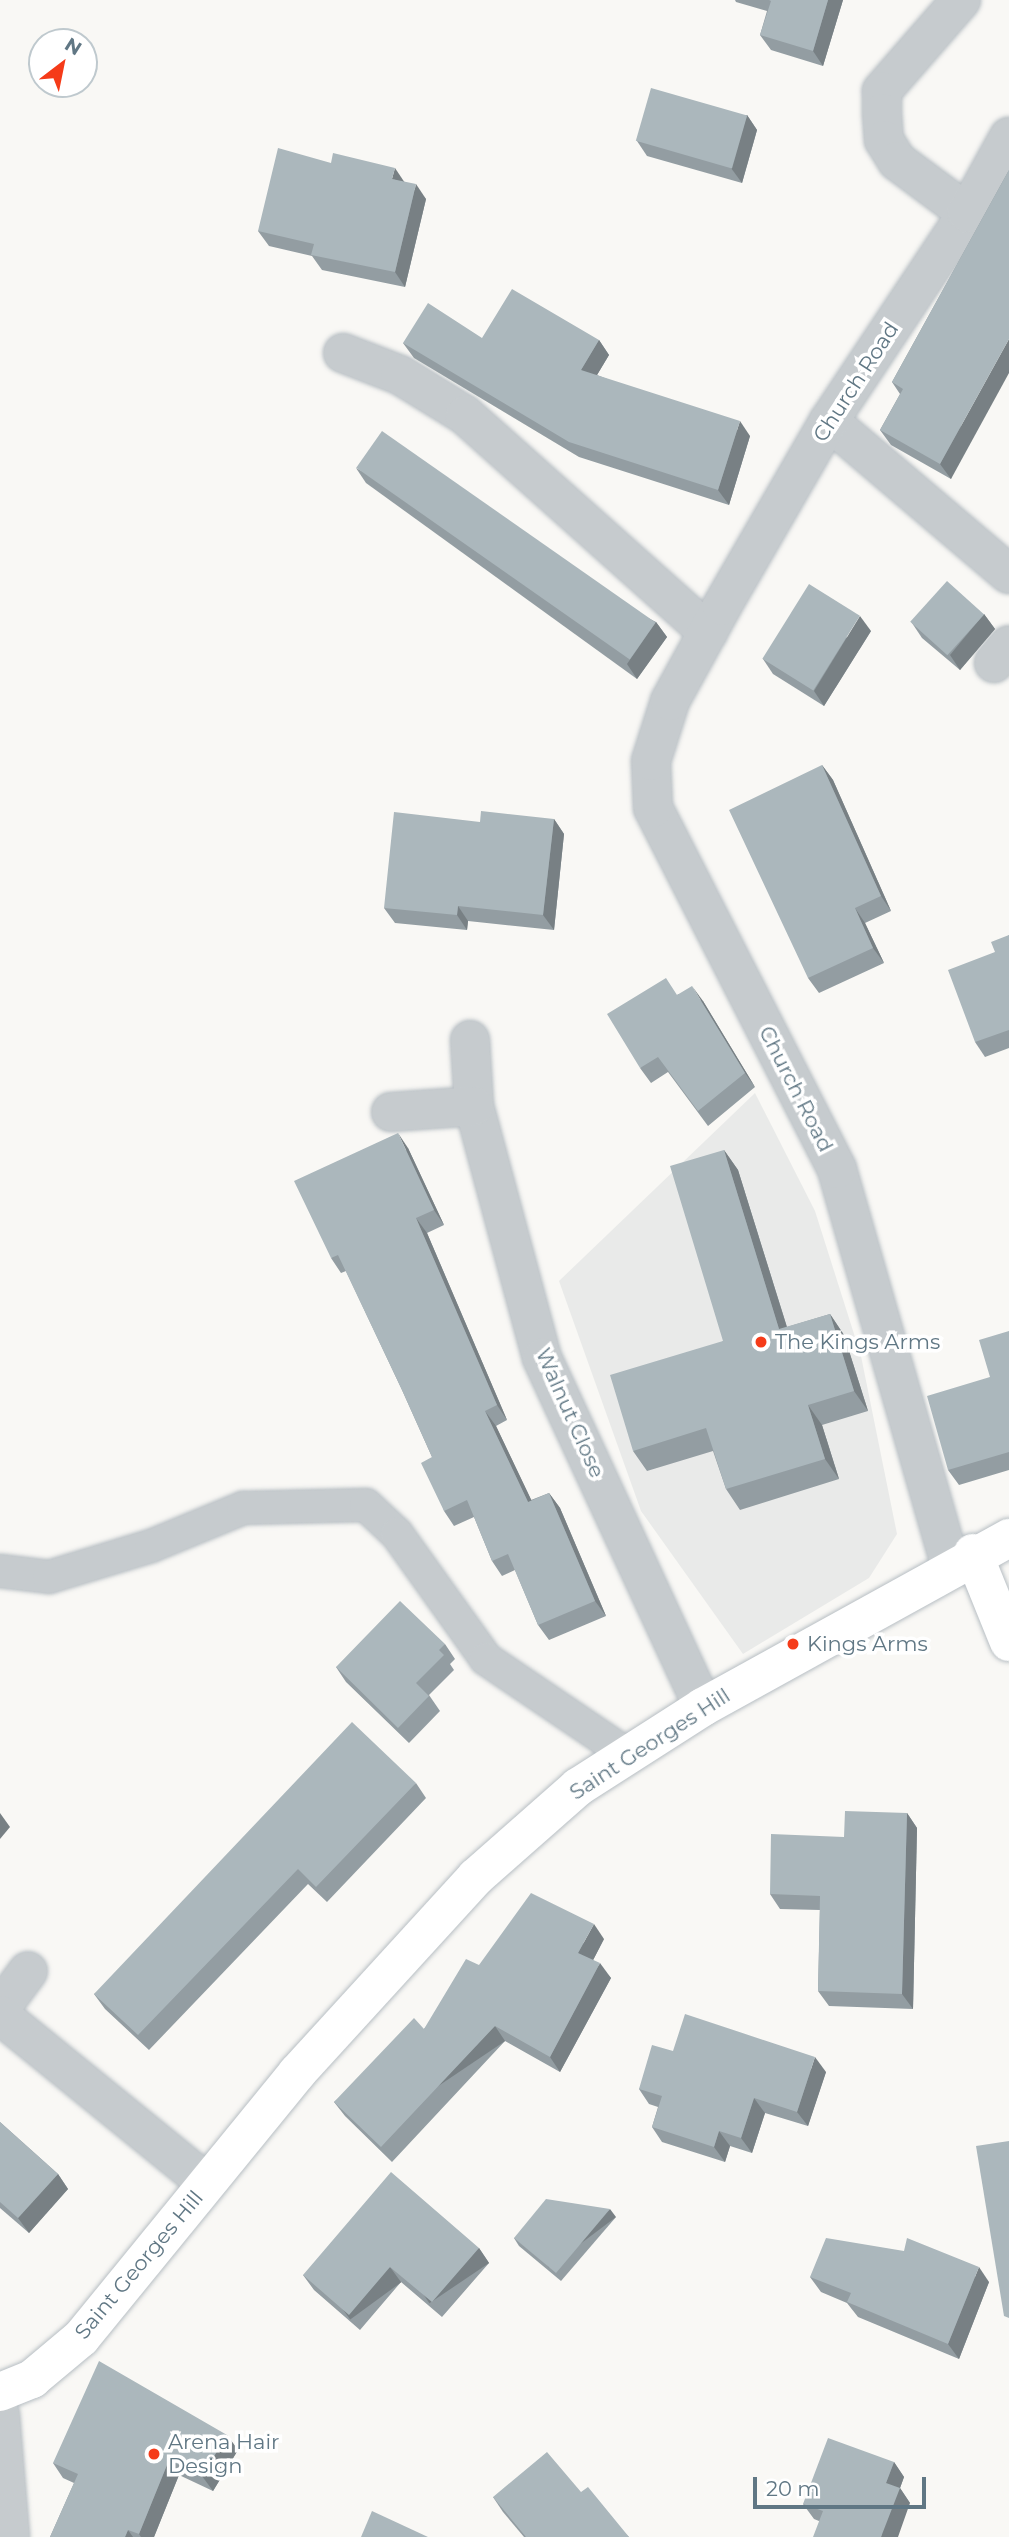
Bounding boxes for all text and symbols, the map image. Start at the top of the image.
north arrow [28,28,98,98]
text: N [61,33,86,60]
street label: Church Road [808,317,904,447]
street label: Church Road [754,1022,838,1156]
place label: The Kings Arms [775,1329,940,1355]
marker: The Kings Arms [753,1334,769,1350]
street label: Walnut Close [530,1344,610,1482]
place label: Kings Arms [807,1631,928,1657]
marker: Kings Arms [785,1636,801,1652]
street label: Saint Georges Hill [565,1683,735,1805]
street label: Saint Georges Hill [69,2186,209,2344]
place label: Arena Hair Design [168,2429,280,2479]
marker: Arena Hair Design [146,2446,162,2462]
scale bar [757,2464,930,2508]
text: 20 m [766,2476,820,2501]

